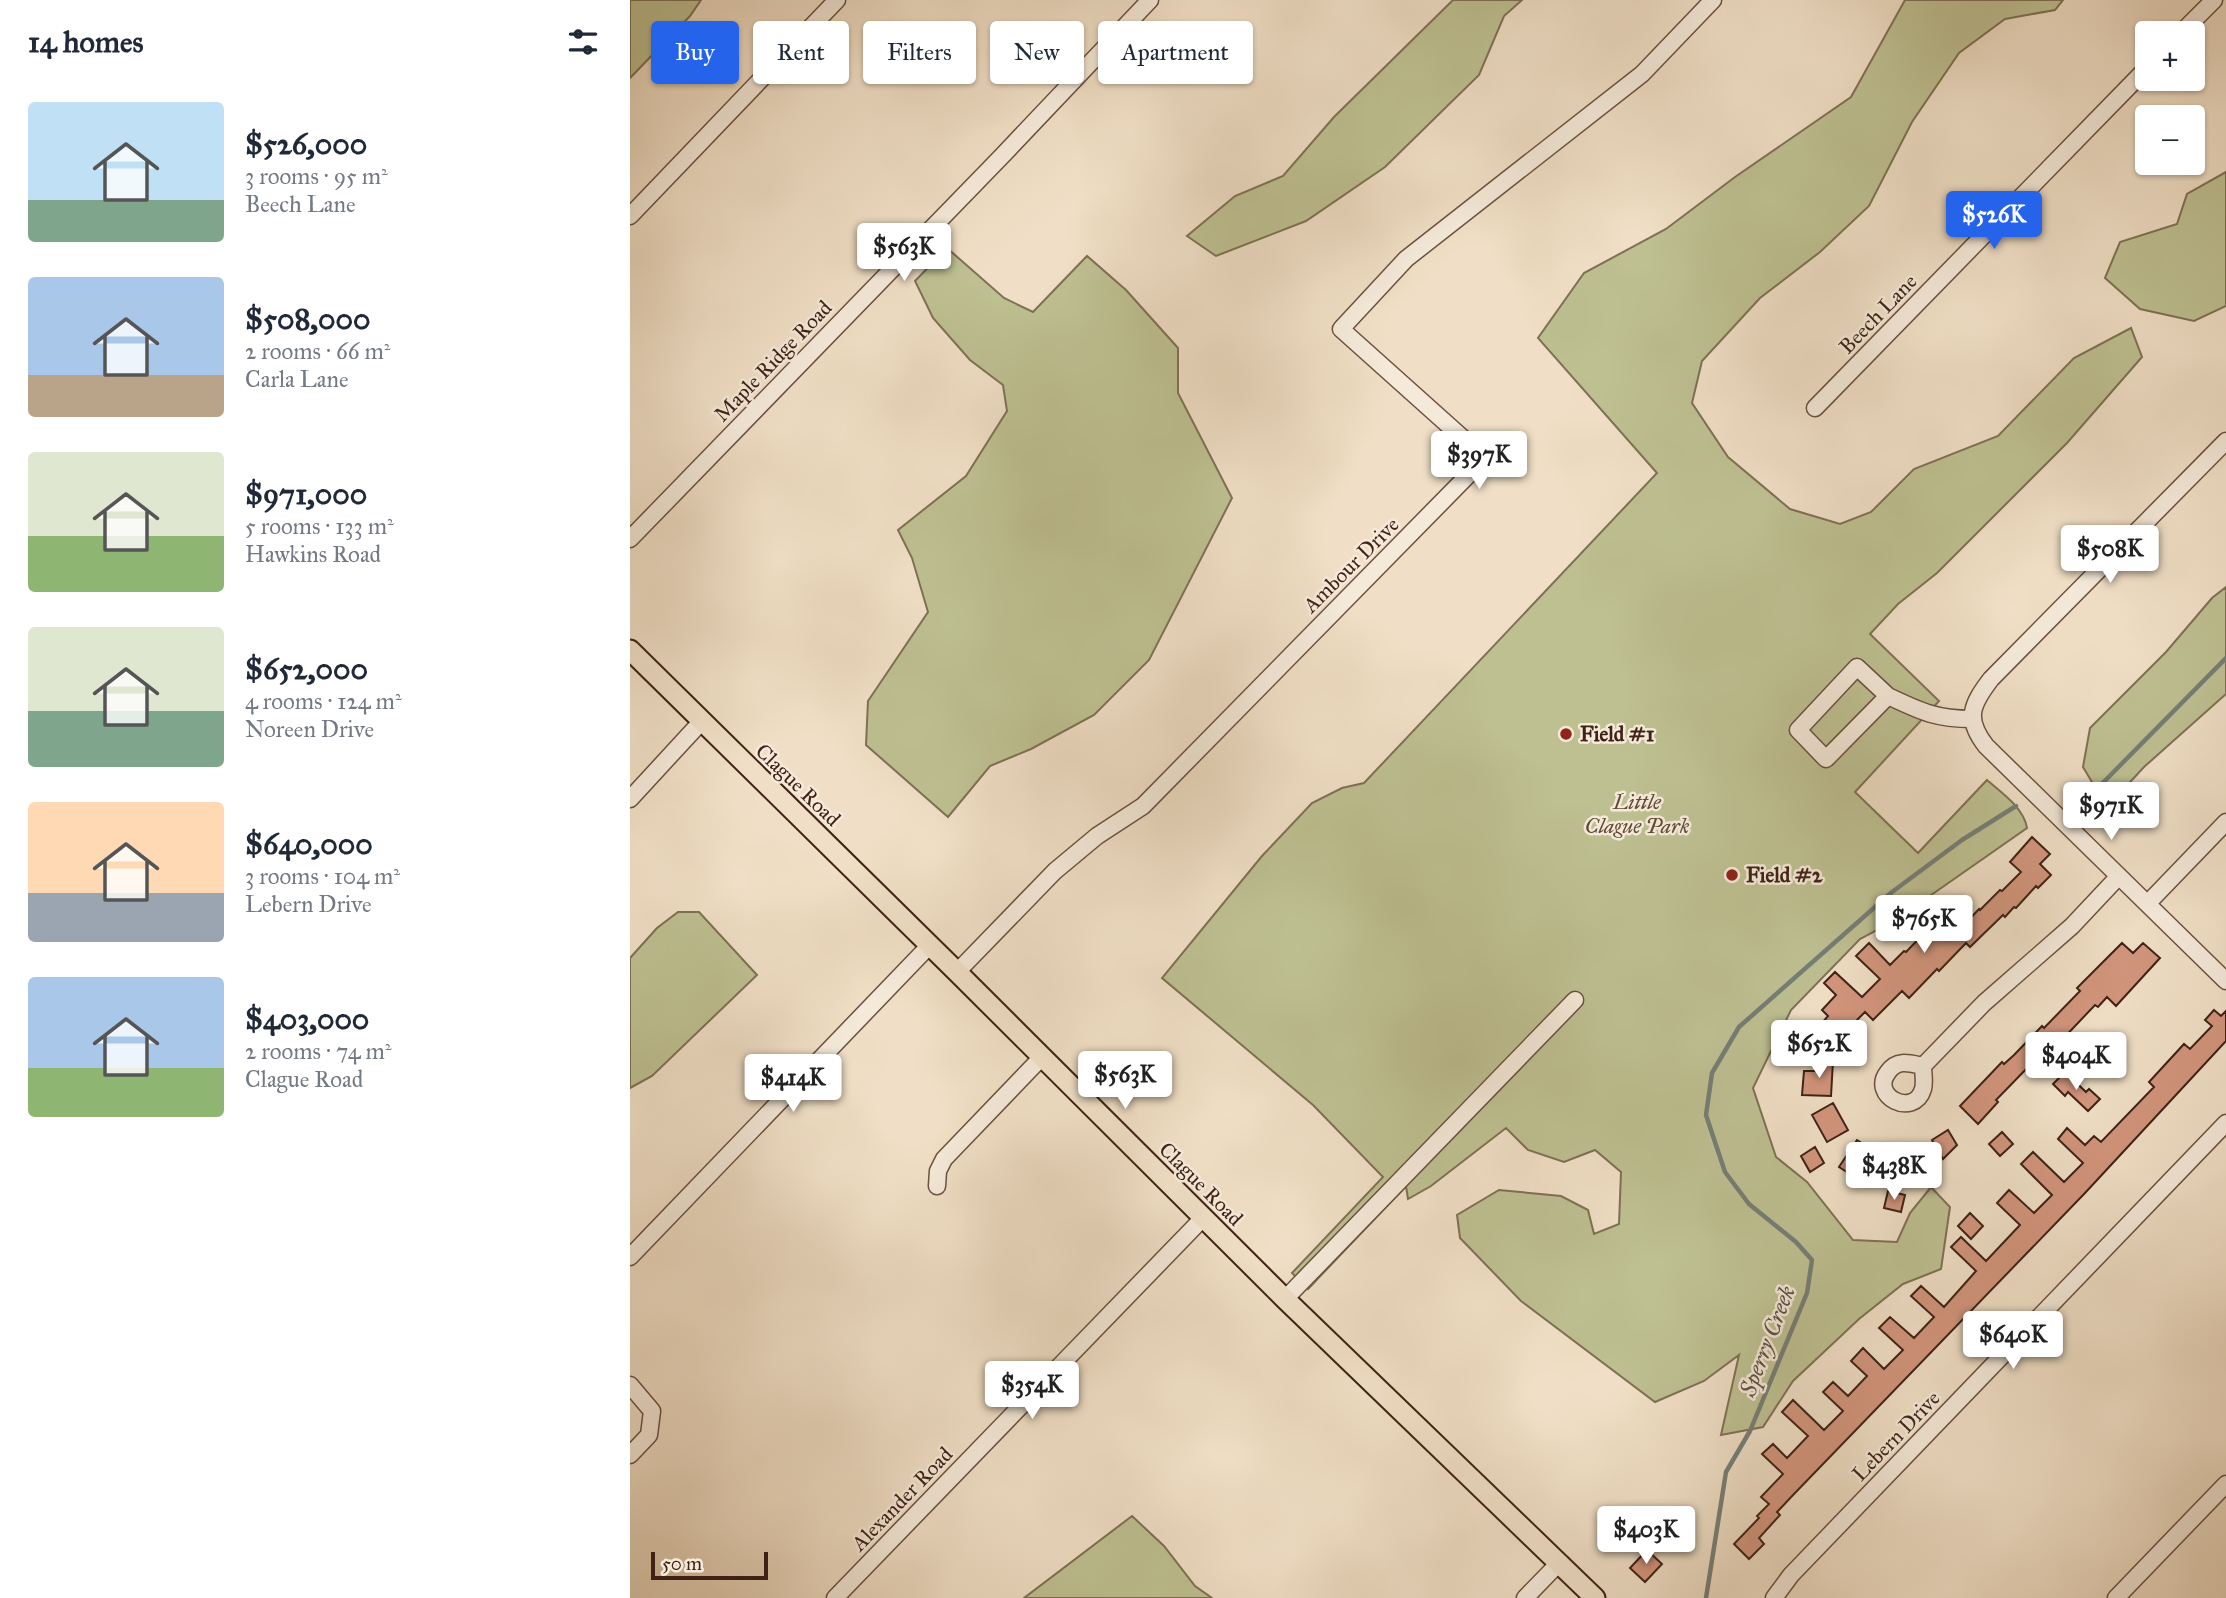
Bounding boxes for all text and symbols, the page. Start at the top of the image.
chip: Buy [651,21,739,84]
chip: Rent [753,21,849,84]
chip: Filters [863,21,976,84]
chip: New [990,21,1084,84]
chip: Apartment [1098,21,1253,84]
map controls [2135,21,2205,175]
button: + [2135,21,2205,91]
icon: filters [564,23,602,61]
text: 14 homes [28,24,143,60]
button: − [2135,105,2205,175]
text: $526,000 [245,126,367,162]
icon: home [84,130,168,214]
text: 3 rooms · 95 m² [245,162,388,190]
text: Beech Lane [245,190,356,218]
pin: $526K [1945,191,2043,251]
text: $526K [1962,200,2026,228]
pin: $563K [855,224,953,283]
text: $563K [873,232,935,260]
street label: Beech Lane [1834,268,1923,359]
street label: Maple Ridge Road [709,295,838,427]
text: $508,000 [245,301,371,337]
icon: home [84,305,168,389]
text: 2 rooms · 66 m² [245,337,390,365]
text: Carla Lane [245,365,349,393]
pin: $397K [1430,432,1528,491]
text: $397K [1447,440,1511,468]
text: $971,000 [245,476,367,512]
icon: home [84,480,168,564]
text: 5 rooms · 133 m² [245,512,394,540]
street label: Ambour Drive [1297,512,1404,619]
pin: $508K [2061,526,2159,585]
text: $508K [2077,534,2143,562]
text: Hawkins Road [245,540,381,568]
text: $652,000 [245,651,368,687]
icon: home [84,655,168,739]
text: 4 rooms · 124 m² [245,687,402,715]
text: Noreen Drive [245,715,374,743]
place label: Field #1 [1580,721,1654,747]
marker: Field #1 [1558,726,1574,742]
street label: Clague Road [750,738,846,832]
pin: $971K [2062,782,2160,842]
park label: Little Clague Park [1585,789,1690,839]
text: $971K [2079,791,2143,819]
text: $640,000 [245,826,373,862]
icon: home [84,830,168,914]
text: 3 rooms · 104 m² [245,862,400,890]
place label: Field #2 [1746,862,1823,888]
marker: Field #2 [1724,867,1740,883]
text: Lebern Drive [245,890,372,918]
pin: $765K [1875,895,1973,955]
text: $765K [1892,904,1956,932]
text: $403,000 [245,1001,369,1037]
icon: home [84,1005,168,1089]
pin: $652K [1770,1020,1868,1080]
text: $652K [1787,1029,1851,1057]
pin: $404K [2027,1032,2125,1092]
text: 2 rooms · 74 m² [245,1037,391,1065]
text: $404K [2041,1041,2111,1069]
pin: $563K [1076,1052,1174,1111]
pin: $414K [744,1054,842,1114]
text: $563K [1094,1060,1156,1088]
text: $414K [761,1063,825,1091]
text: Clague Road [245,1065,363,1093]
street label: Clague Road [1154,1137,1249,1232]
pin: $438K [1845,1142,1943,1202]
text: $438K [1862,1151,1926,1179]
water label: Sperry Creek [1733,1282,1802,1402]
pin: $640K [1964,1312,2062,1371]
text: $640K [1979,1320,2047,1348]
pin: $354K [983,1362,1081,1421]
text: $354K [1001,1370,1063,1398]
street label: Lebern Drive [1847,1385,1946,1487]
street label: Alexander Road [845,1441,958,1557]
pin: $403K [1597,1506,1695,1566]
text: $403K [1613,1515,1679,1543]
scale bar [651,1549,768,1581]
text: 50 m [662,1552,702,1575]

